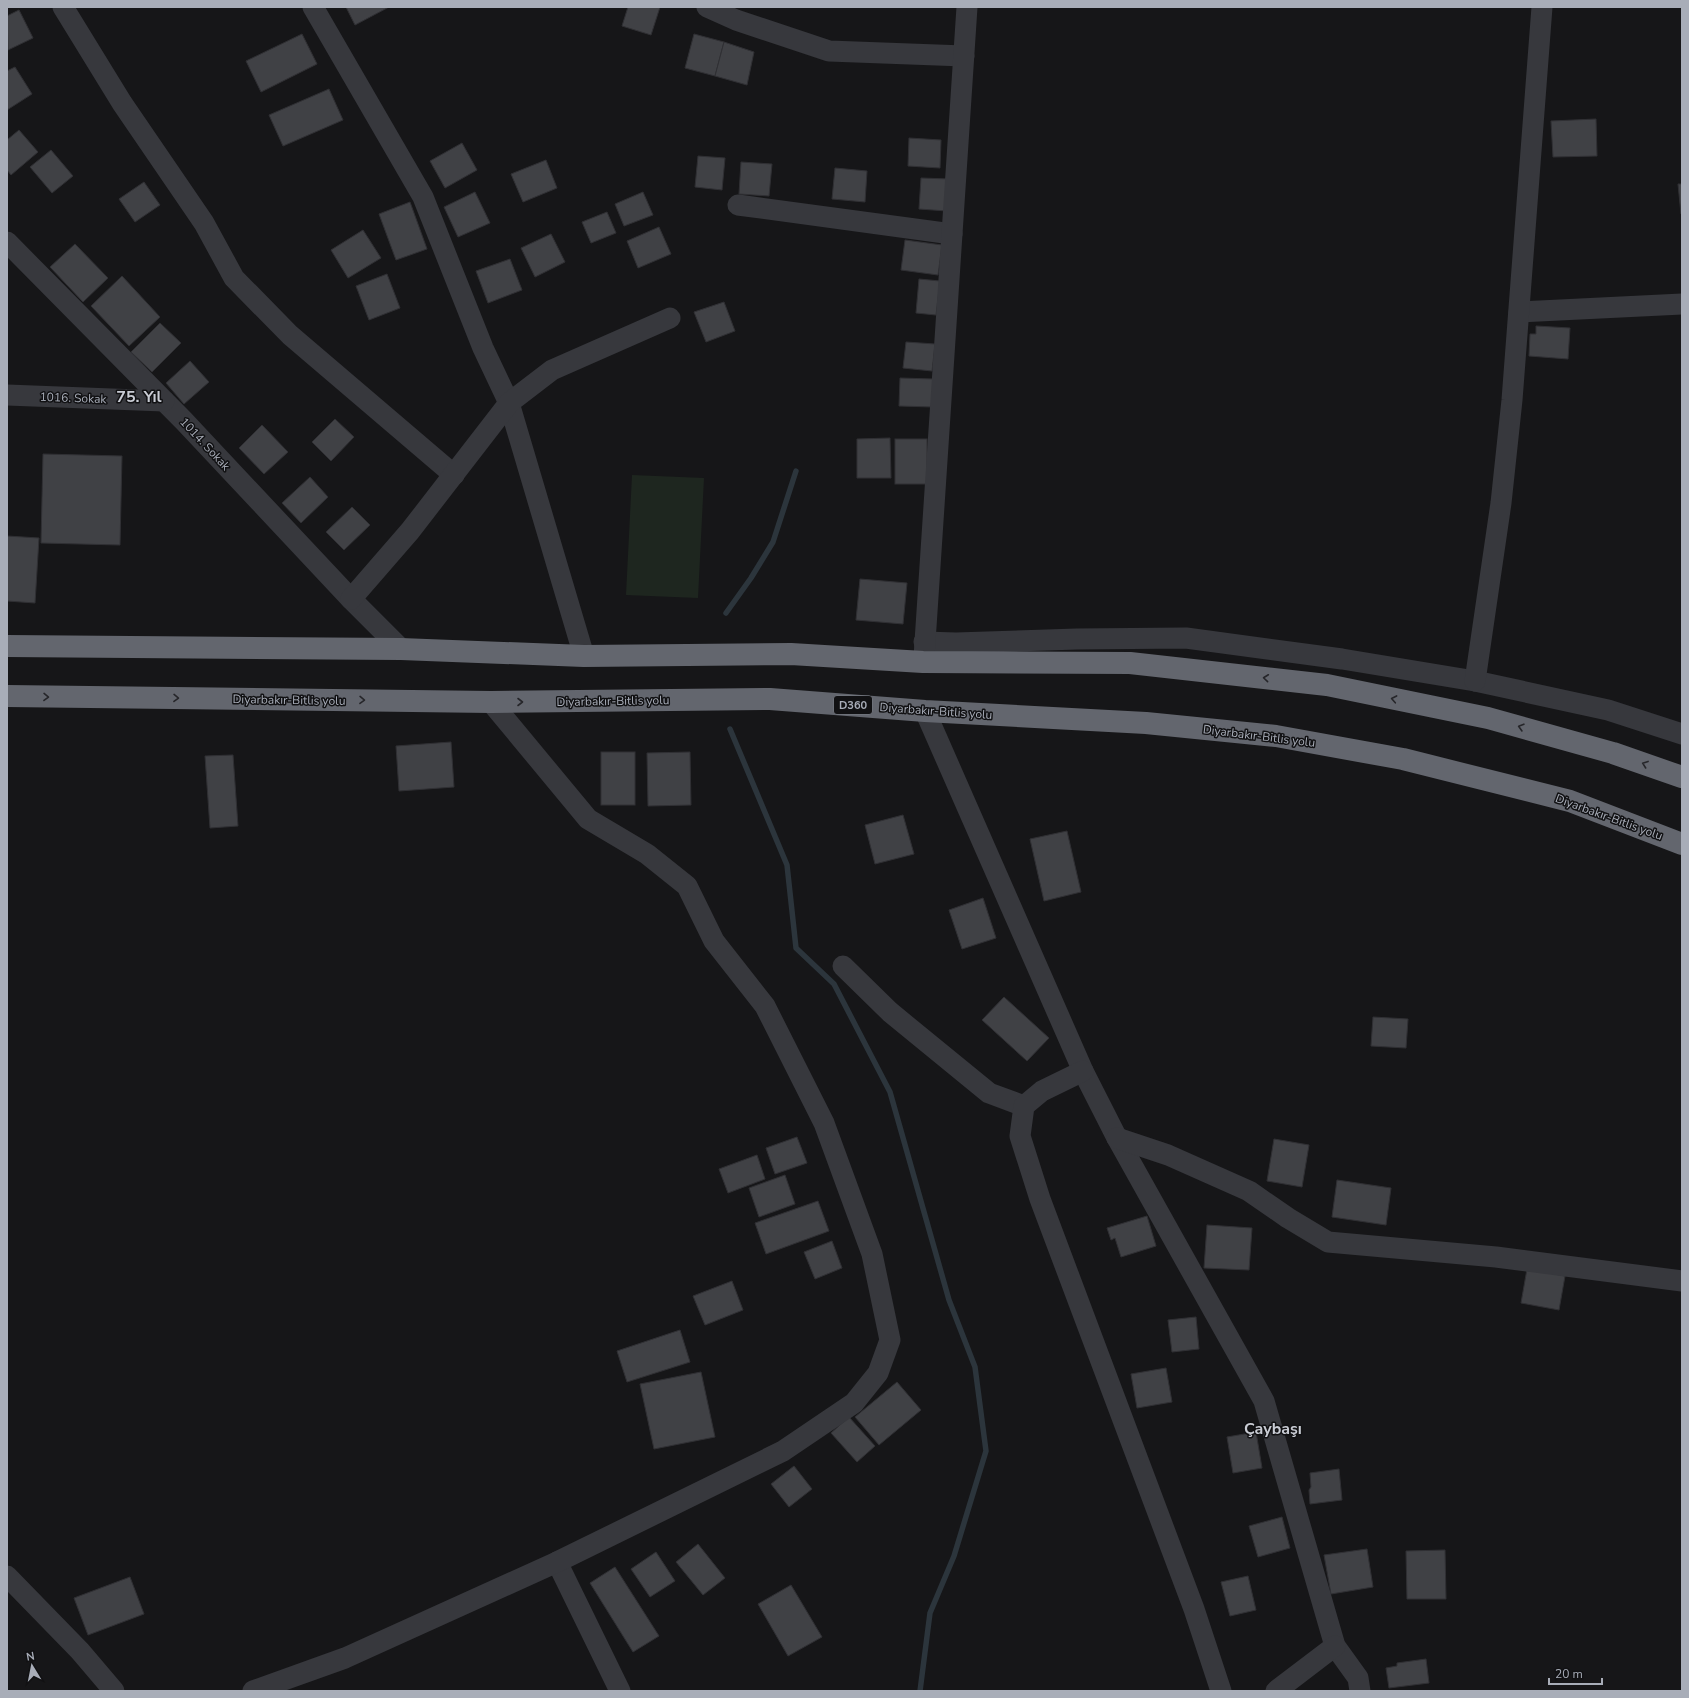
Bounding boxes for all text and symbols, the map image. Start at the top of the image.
district label: 75. Yıl [116,386,162,408]
street label: 1016. Sokak [39,389,108,407]
street label: 1014. Sokak [176,414,234,475]
one-way arrow [1263,674,1269,683]
street label: Diyarbakır-Bitlis yolu [232,691,346,709]
street label: Diyarbakır-Bitlis yolu [556,692,670,710]
one-way arrow [43,693,49,701]
one-way arrow [173,694,179,702]
one-way arrow [1391,695,1397,703]
one-way arrow [359,696,365,705]
road number: D360 [834,696,872,714]
one-way arrow [517,698,523,706]
street label: Diyarbakır-Bitlis yolu [879,699,993,723]
street label: Diyarbakır-Bitlis yolu [1202,721,1316,751]
one-way arrow [1518,723,1525,732]
one-way arrow [1642,761,1649,769]
street label: Diyarbakır-Bitlis yolu [1553,790,1665,844]
district label: Çaybaşı [1244,1418,1302,1440]
north arrow [12,1646,52,1686]
text: N [25,1649,36,1665]
scale bar [1549,1660,1602,1686]
text: 20 m [1555,1666,1583,1682]

